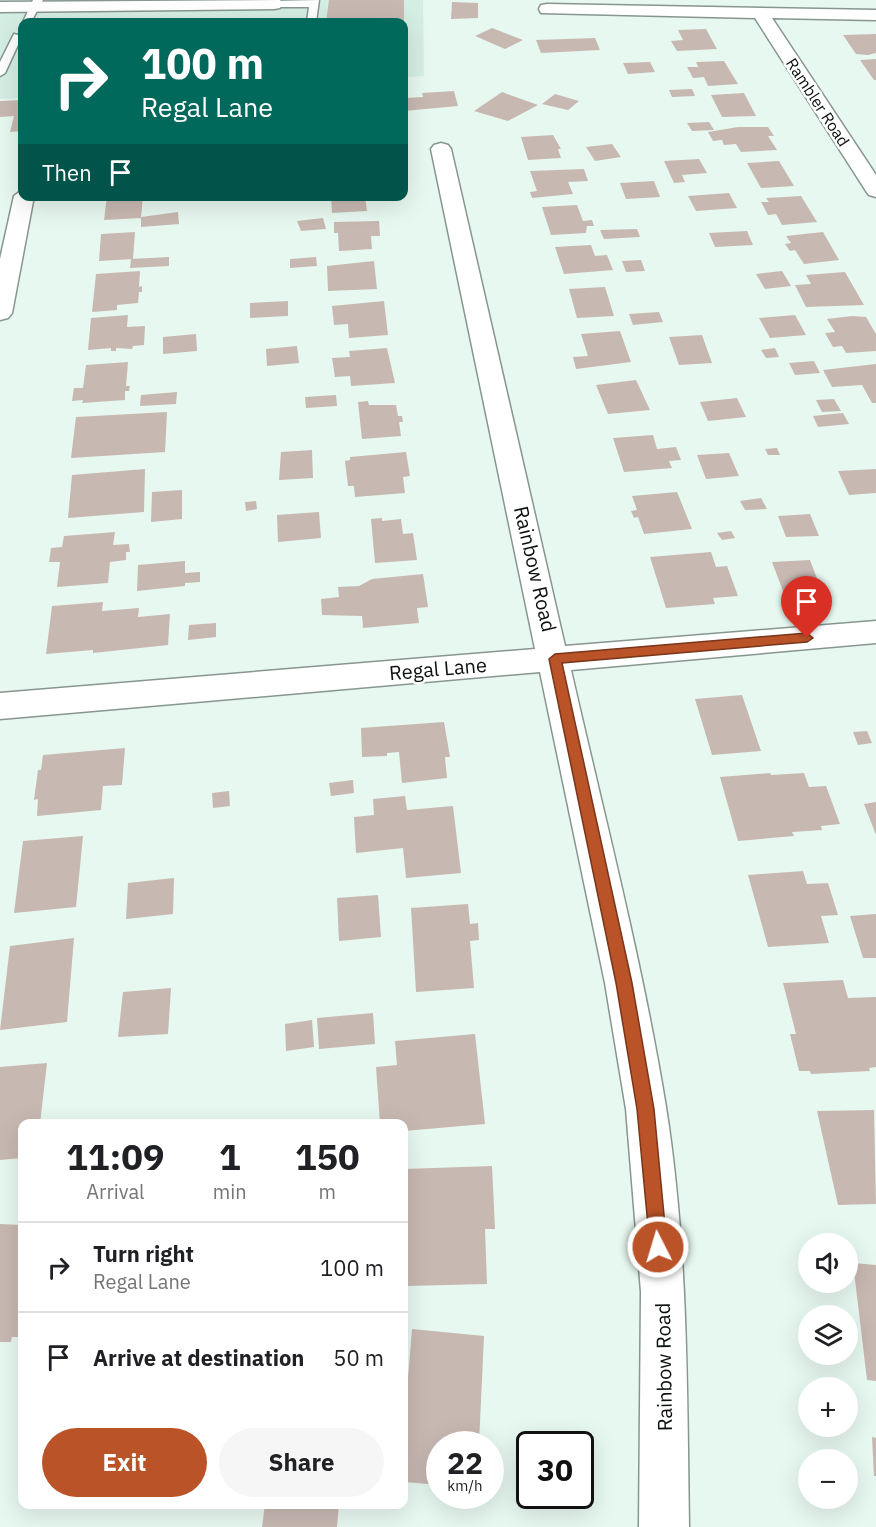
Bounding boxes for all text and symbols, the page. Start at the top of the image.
text: 100 m [141,36,264,91]
icon: right [42,42,120,120]
street label: Rambler Road [782,54,854,150]
text: Regal Lane [141,89,273,124]
icon: arrive [104,156,137,189]
text: Then [42,158,92,187]
street label: Rainbow Road [508,503,563,634]
pin [781,576,832,638]
icon: arrive [790,585,823,618]
street label: Regal Lane [388,651,488,686]
text: 11:09 [66,1133,165,1180]
text: 1 [219,1133,241,1180]
text: 150 [295,1133,360,1180]
text: Arrival [86,1178,145,1205]
text: min [213,1178,247,1205]
text: m [319,1178,336,1205]
position arrow [626,1215,690,1279]
map controls [798,1233,858,1509]
button: sound [798,1233,858,1293]
text: Turn right [93,1239,194,1268]
icon: right [42,1251,75,1284]
text: 100 m [320,1253,384,1282]
text: Regal Lane [93,1268,191,1295]
street label: Rainbow Road [649,1303,678,1431]
button: layers [798,1305,858,1365]
icon: arrive [42,1341,75,1374]
text: Arrive at destination [93,1343,304,1372]
text: 50 m [333,1343,384,1372]
button: + [798,1377,858,1437]
button: Exit [42,1428,207,1497]
button: Share [219,1428,384,1497]
speed limit sign: 30 [516,1431,594,1509]
text: 22 [447,1443,483,1482]
button: − [798,1449,858,1509]
text: km/h [447,1476,483,1495]

